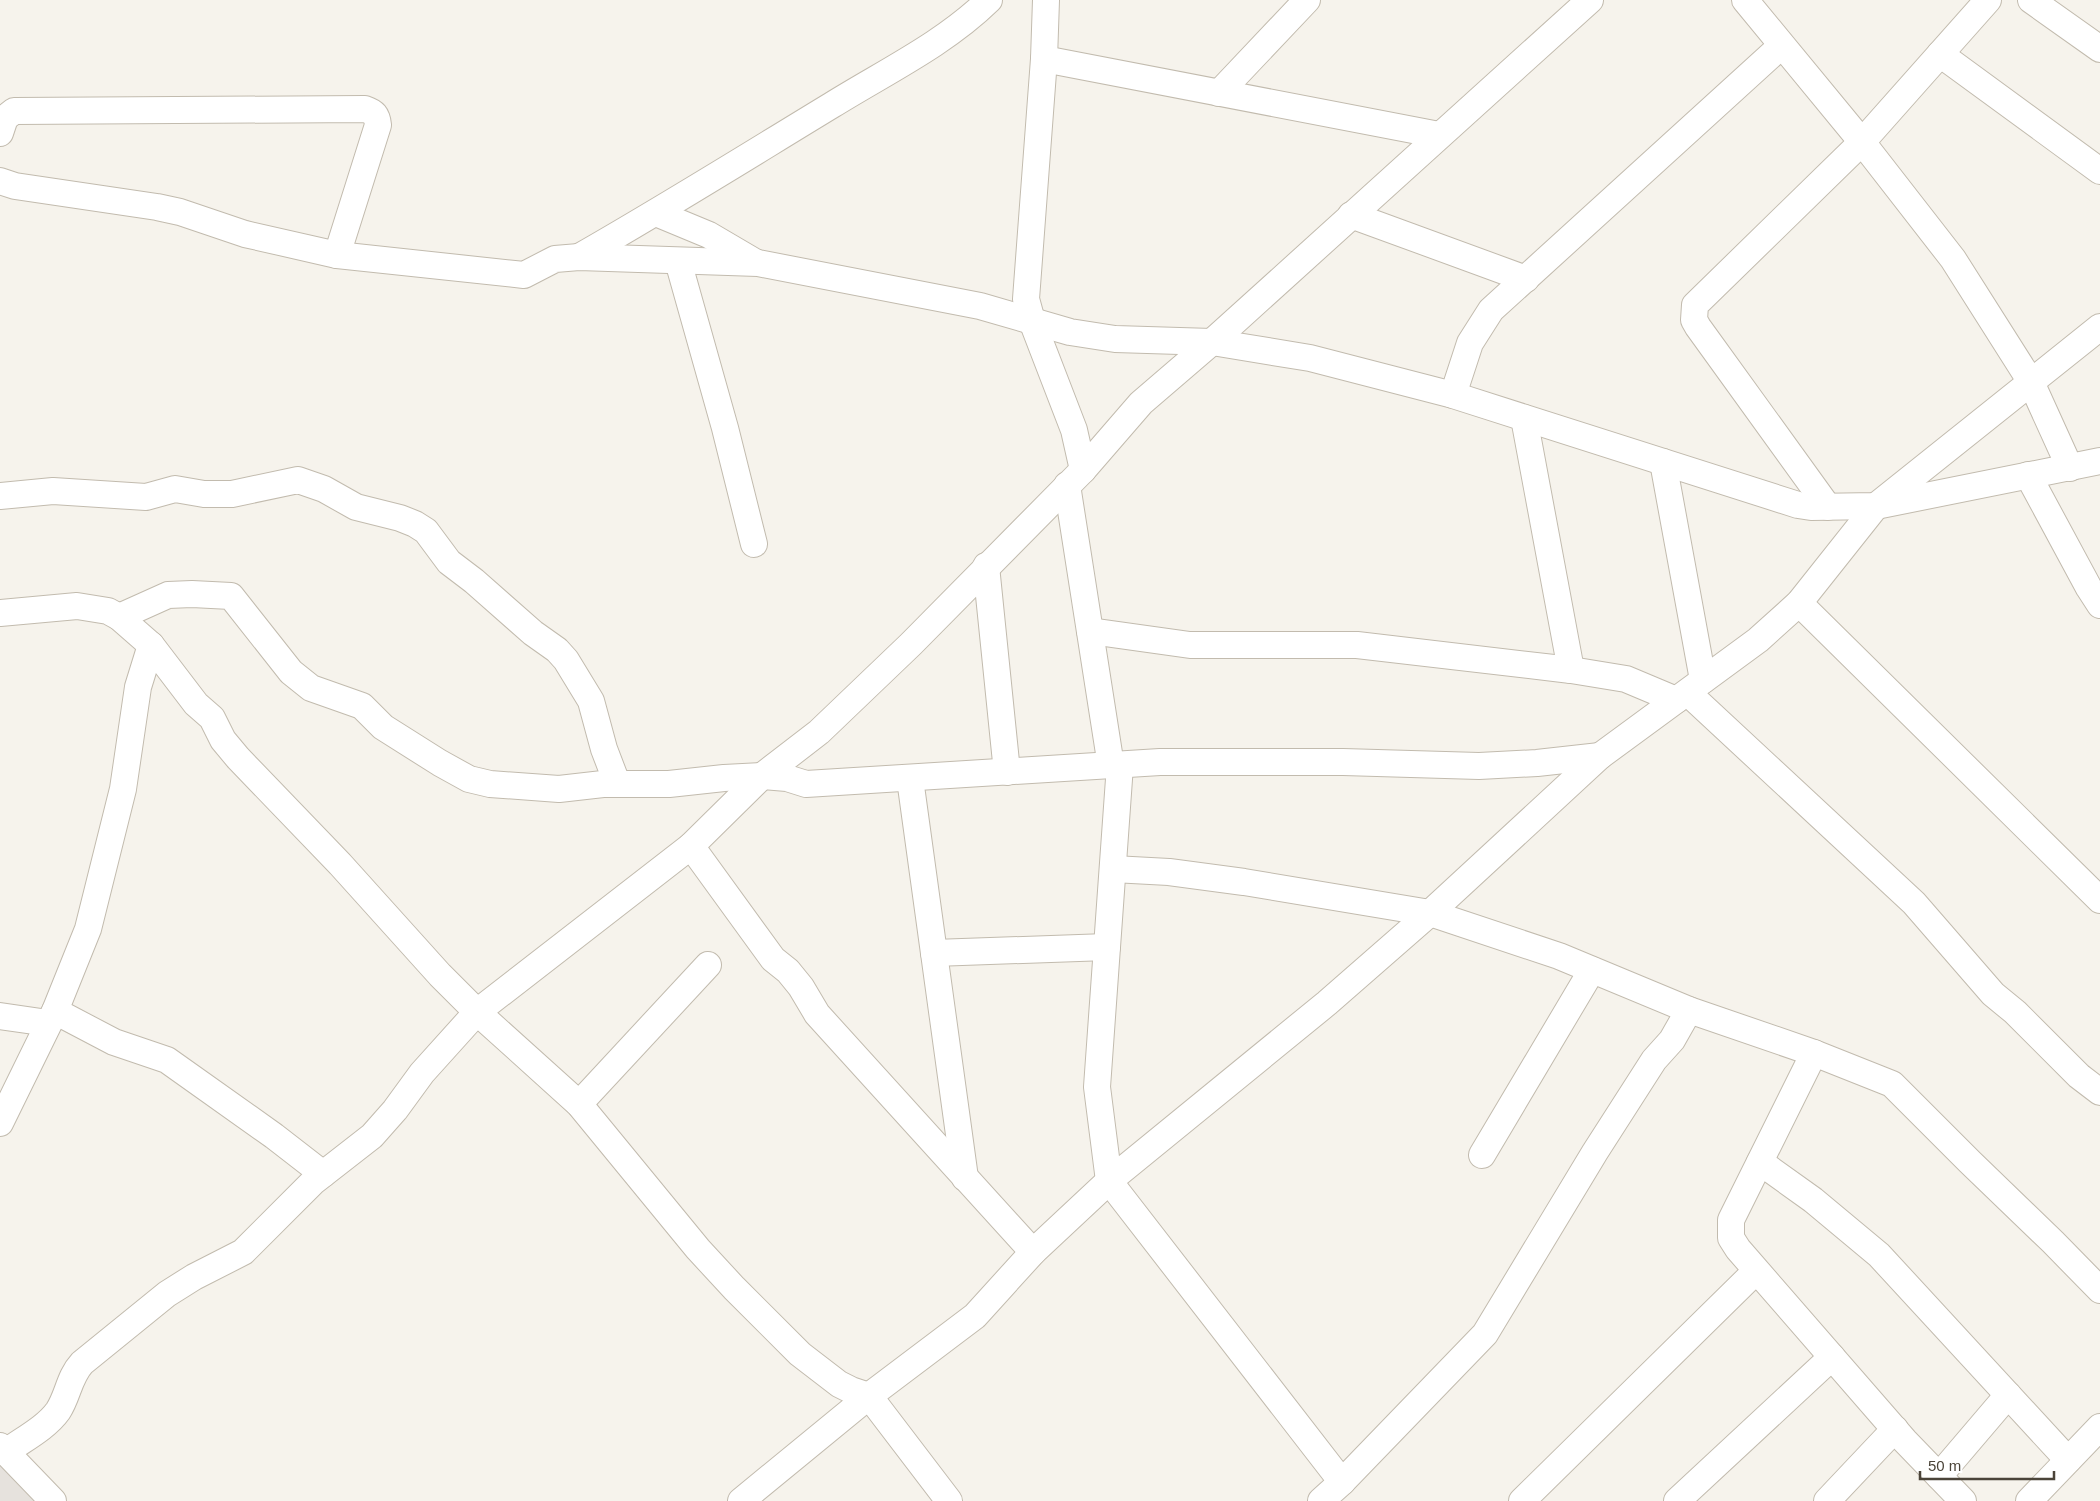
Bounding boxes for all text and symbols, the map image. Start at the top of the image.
scale bar [1920,1448,2054,1480]
text: 50 m [1928,1457,1961,1474]

